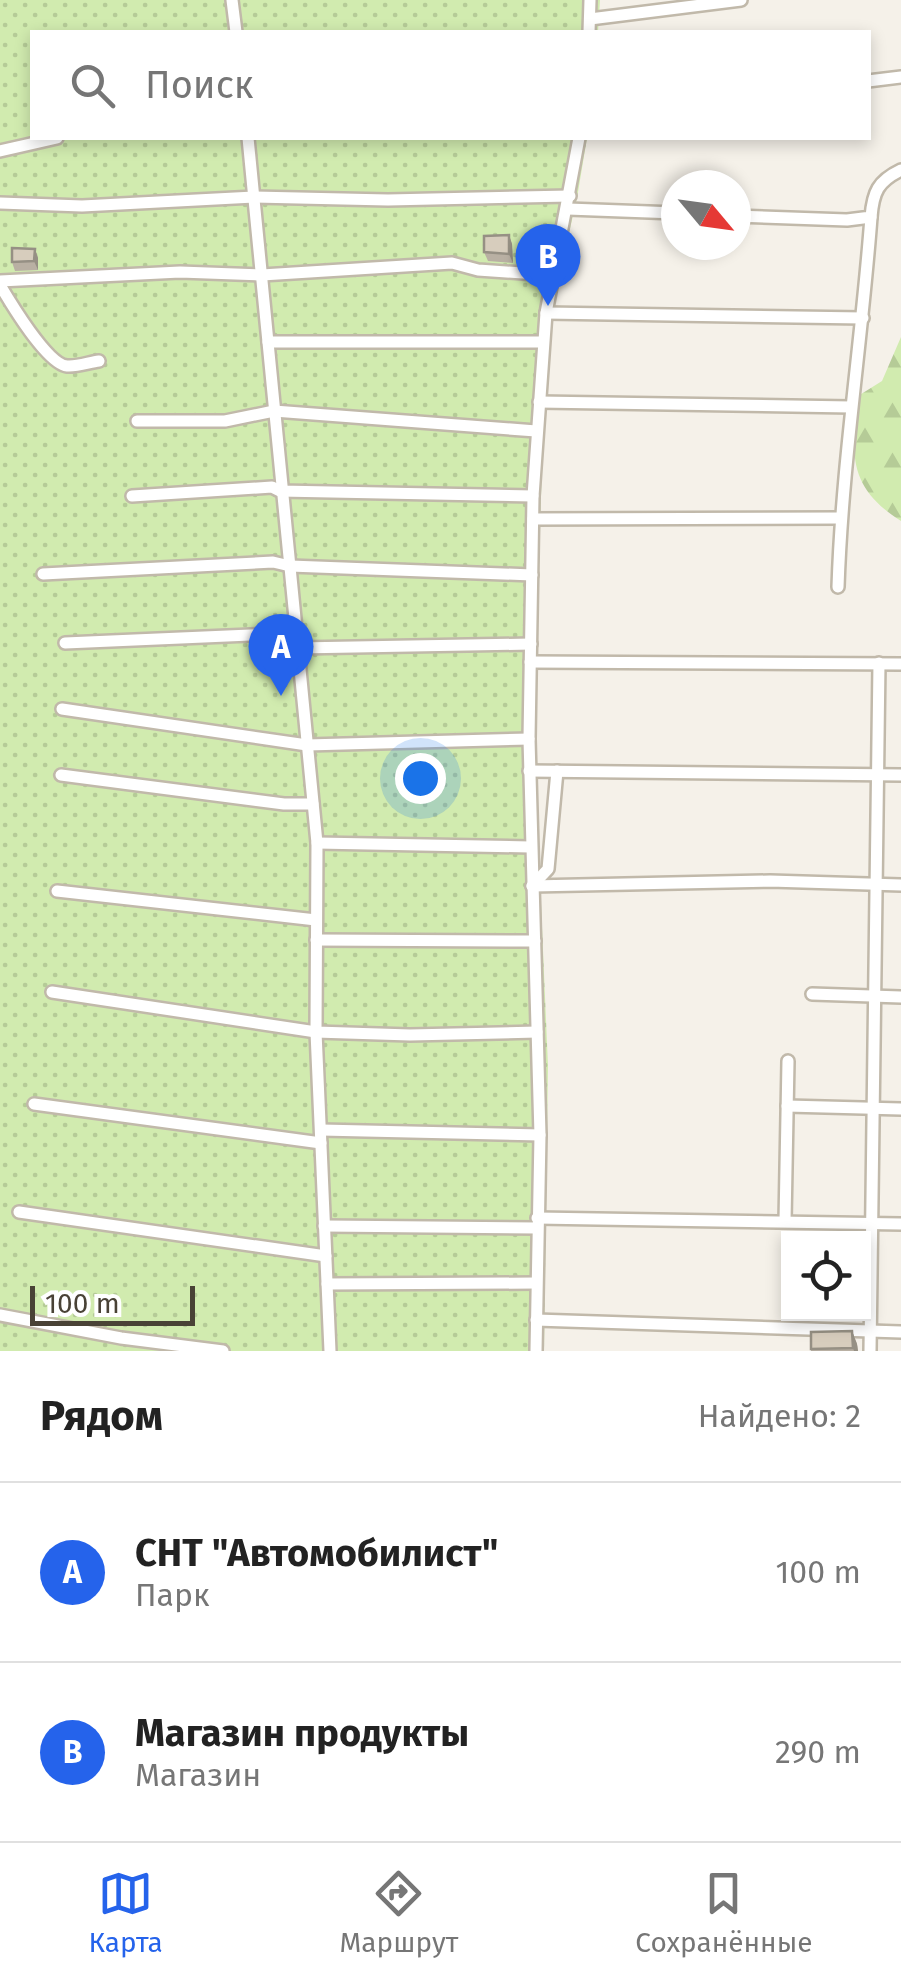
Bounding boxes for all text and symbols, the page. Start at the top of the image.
search box [30,30,871,140]
icon: search [65,58,120,113]
text: Поиск [145,62,254,108]
north arrow [661,170,751,260]
pin: B [516,224,580,306]
pin: A [248,614,314,696]
your location [395,753,446,804]
map controls [781,1231,871,1321]
button: locate [781,1231,871,1321]
scale bar [30,1281,195,1326]
text: 100 m [45,1287,120,1320]
text: Рядом [40,1391,163,1441]
text: Найдено: 2 [698,1397,861,1435]
text: СНТ "Автомобилист" [135,1530,499,1576]
text: A [63,1553,82,1591]
text: 100 m [776,1553,861,1591]
text: Парк [135,1576,210,1614]
text: Магазин продукты [135,1710,469,1756]
text: B [63,1733,82,1771]
text: 290 m [775,1733,861,1771]
text: Магазин [135,1756,261,1794]
tab: Карта [88,1866,163,1959]
tab: Маршрут [340,1866,458,1959]
tab: Сохранённые [635,1866,813,1959]

